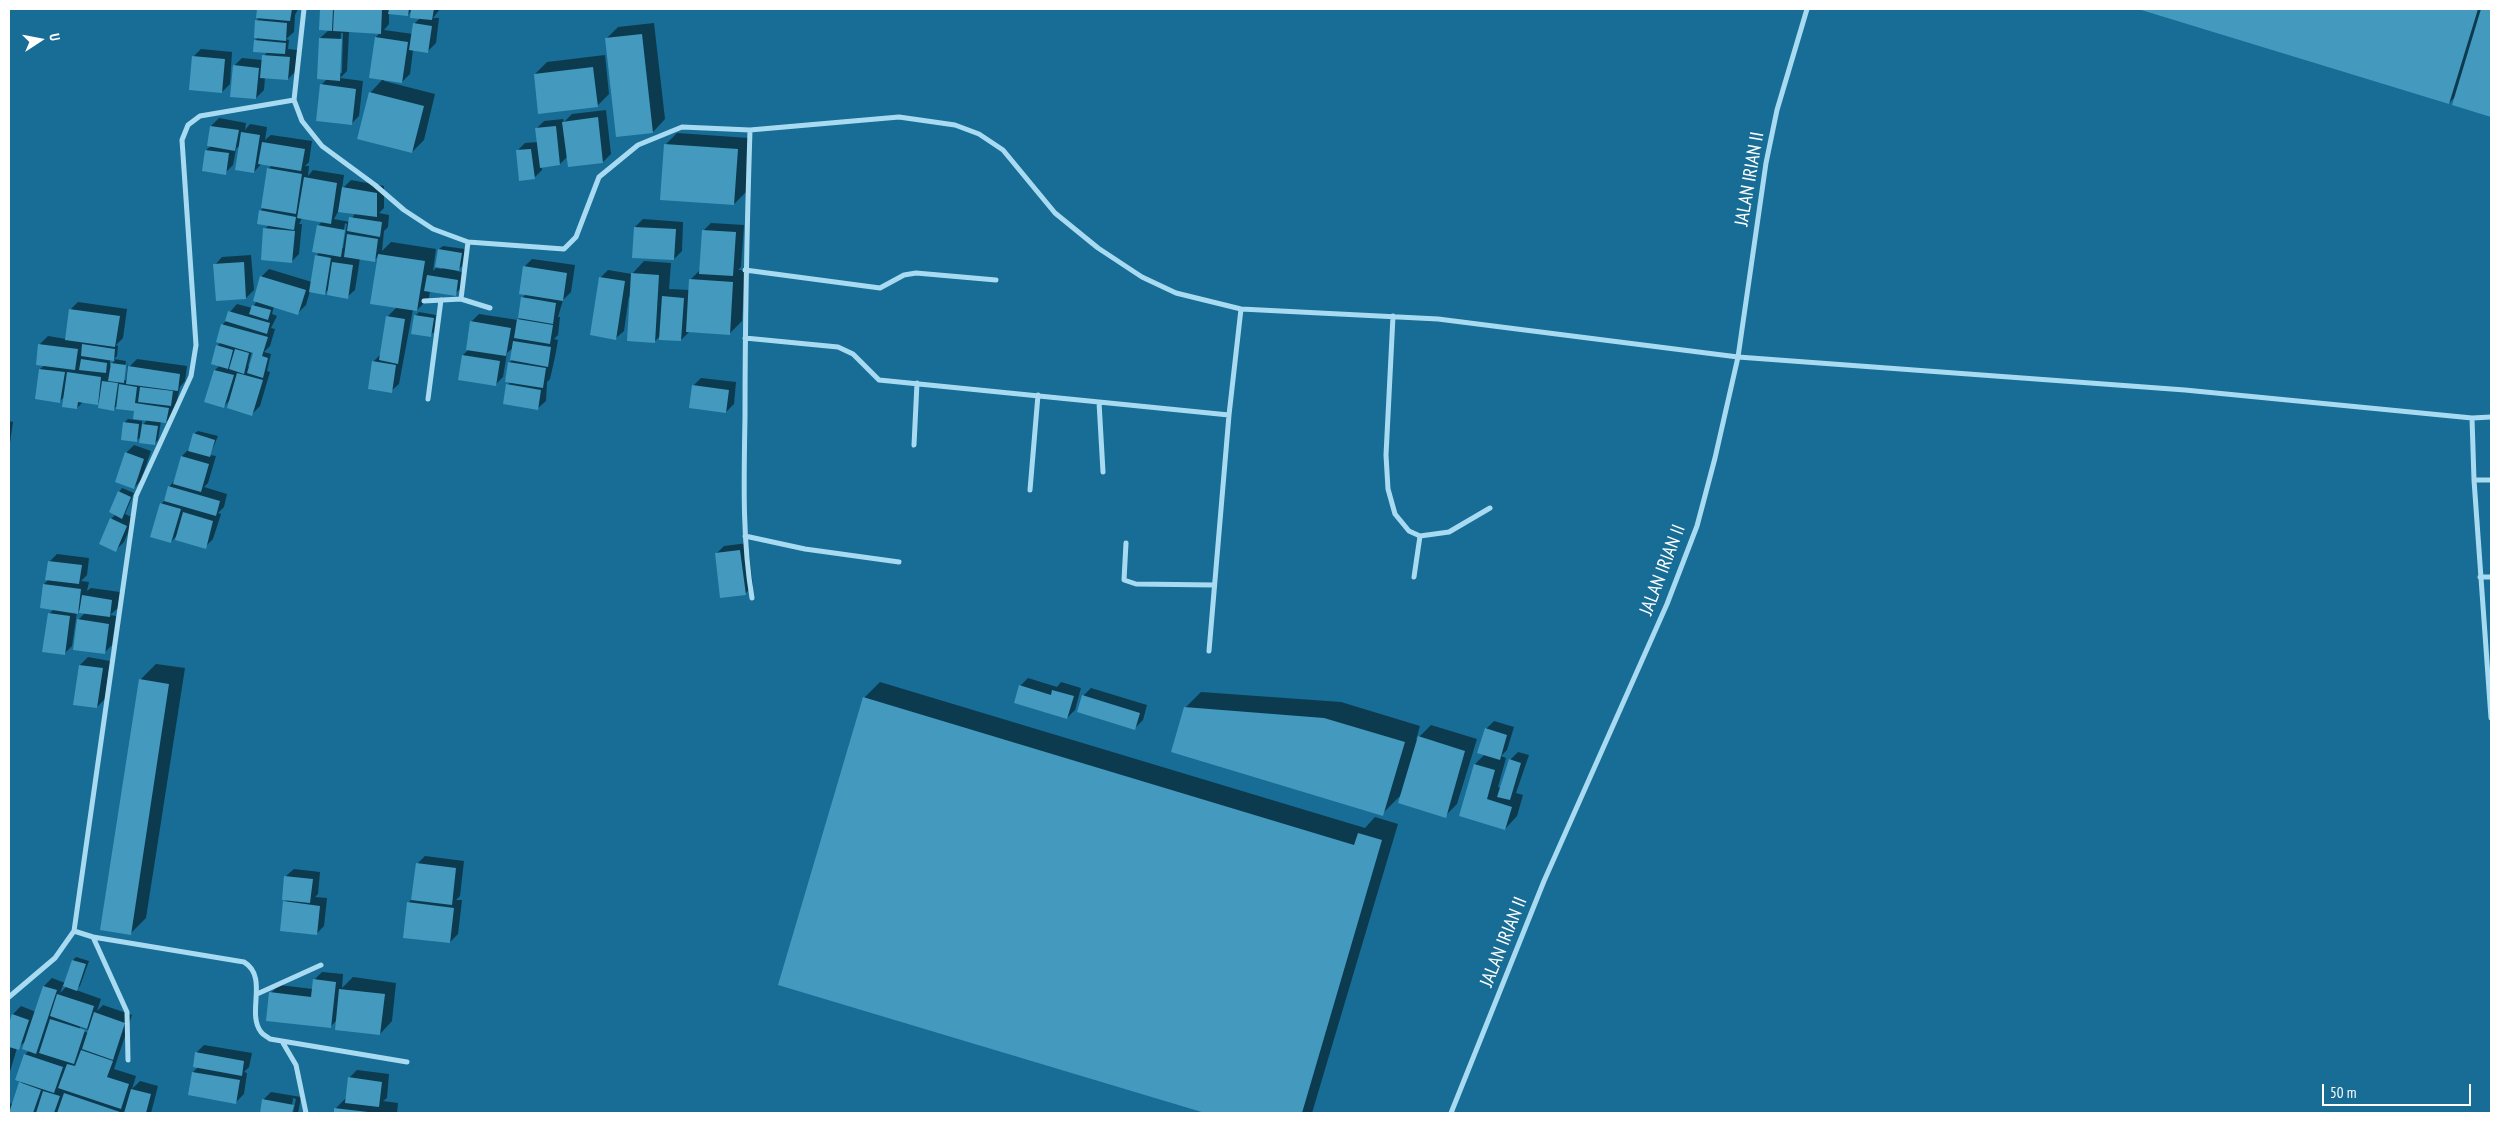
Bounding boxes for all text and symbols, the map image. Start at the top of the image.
north arrow [15,15,65,65]
text: U [45,32,64,42]
street label: JALAN IRIAN II [1731,130,1769,228]
street label: JALAN IRIAN II [1635,522,1691,618]
street label: JALAN IRIAN II [1476,894,1532,990]
scale bar [2325,1074,2474,1106]
text: 50 m [2330,1083,2356,1102]

